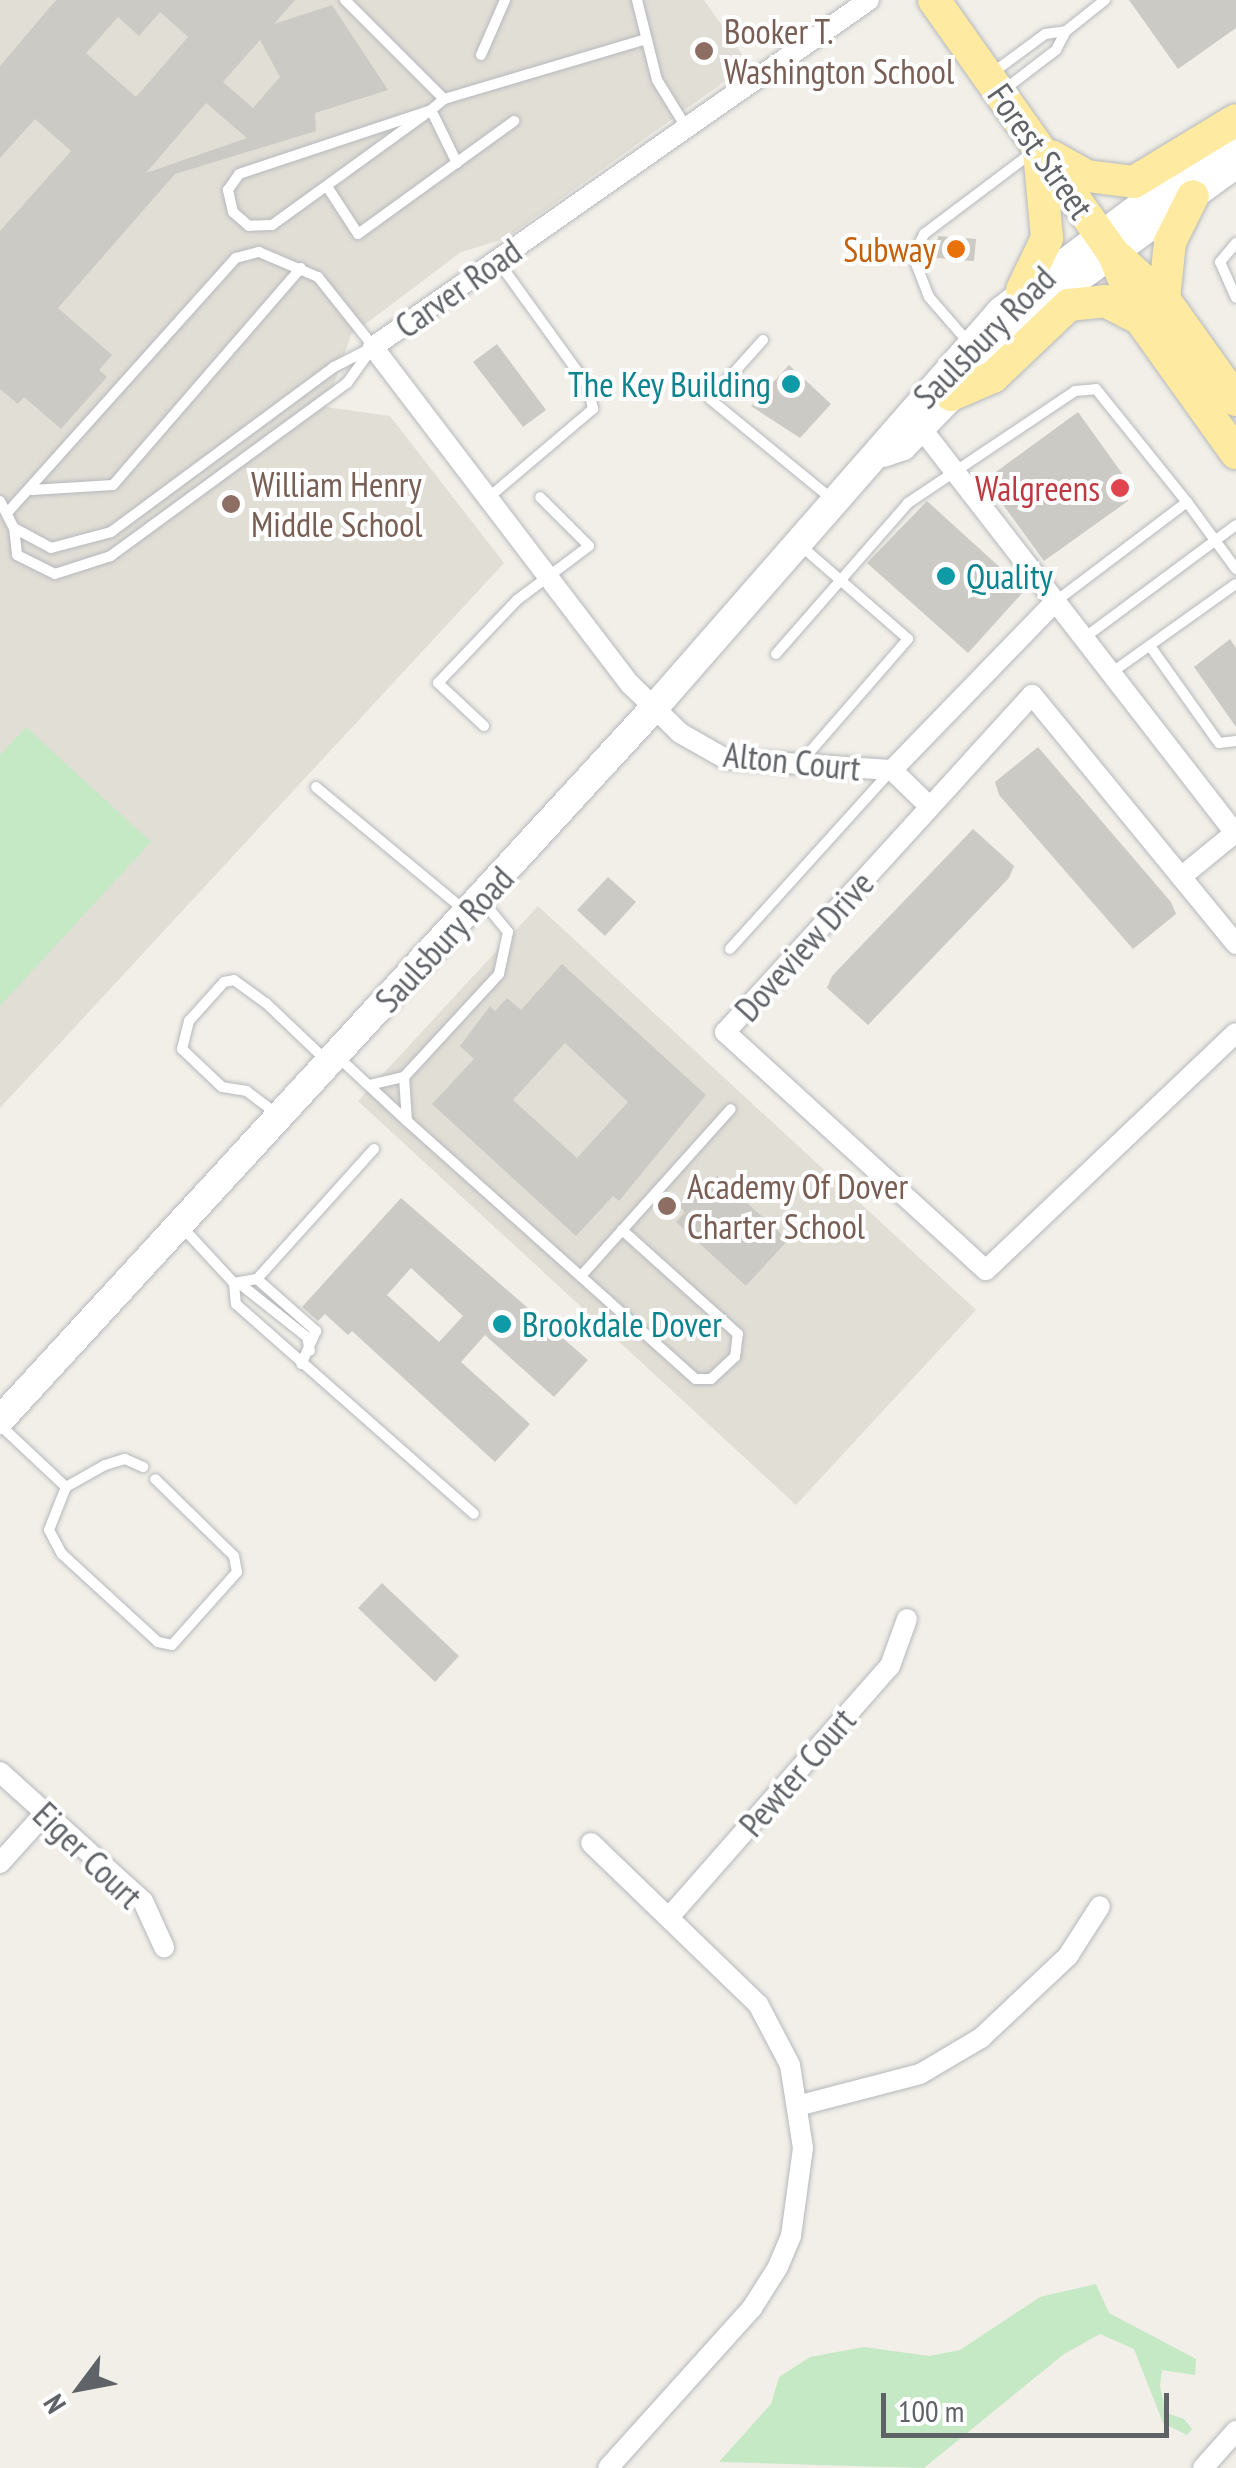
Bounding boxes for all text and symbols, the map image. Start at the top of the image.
place label: Booker T. Washington School [724,10,954,92]
marker: Booker T. Washington School [693,40,715,62]
street label: Forest Street [979,75,1103,227]
place label: Subway [843,228,936,270]
street label: Carver Road [387,230,529,346]
marker: Subway [945,238,967,260]
street label: Saulsbury Road [904,257,1064,417]
place label: The Key Building [567,363,771,405]
marker: The Key Building [780,373,802,395]
place label: William Henry Middle School [251,463,422,545]
place label: Walgreens [975,467,1100,509]
marker: Walgreens [1109,477,1131,499]
marker: William Henry Middle School [220,493,242,515]
place label: Quality [966,555,1053,597]
marker: Quality [935,565,957,587]
street label: Alton Court [721,733,863,789]
street label: Saulsbury Road [366,857,522,1021]
street label: Doveview Drive [726,862,882,1030]
place label: Academy Of Dover Charter School [687,1165,909,1247]
marker: Academy Of Dover Charter School [656,1195,678,1217]
place label: Brookdale Dover [522,1303,722,1345]
marker: Brookdale Dover [491,1313,513,1335]
street label: Pewter Court [730,1699,864,1845]
street label: Eiger Court [25,1793,151,1917]
north arrow [30,2338,130,2438]
scale bar [886,2373,1174,2435]
text: N [34,2388,74,2420]
text: 100 m [898,2391,964,2430]

